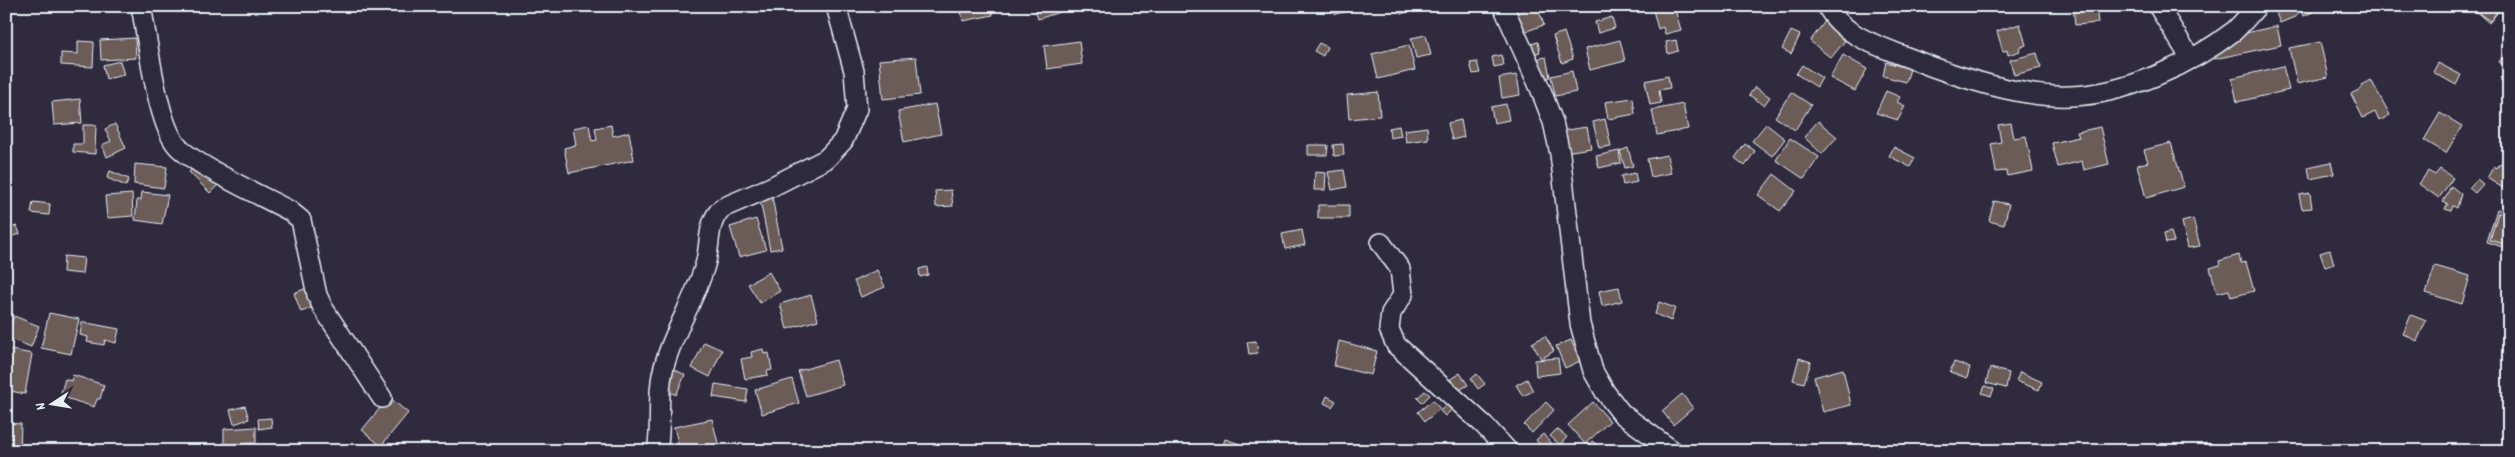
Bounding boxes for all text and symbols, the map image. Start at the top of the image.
north arrow [28,380,78,430]
text: N [31,401,52,412]

